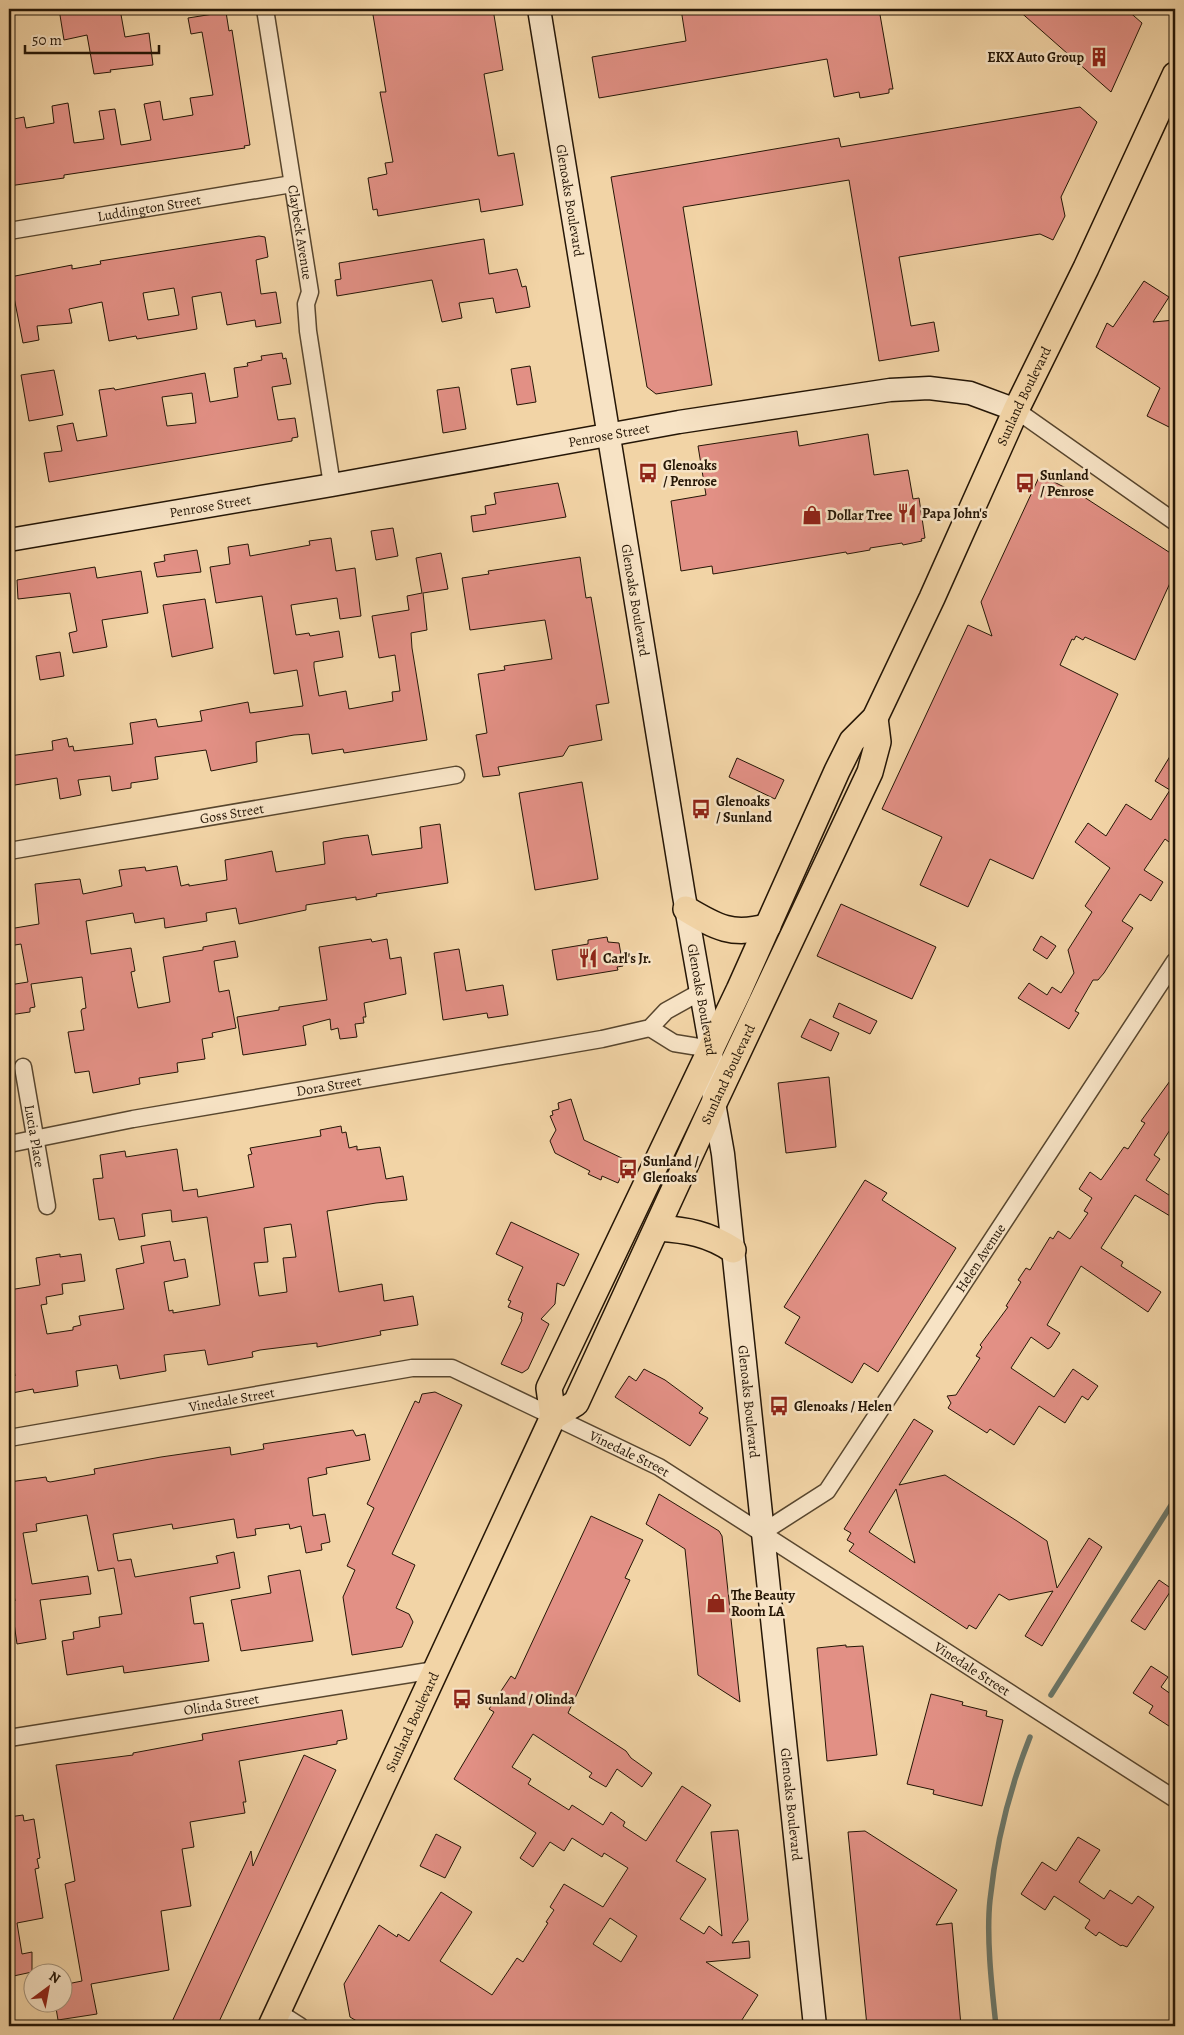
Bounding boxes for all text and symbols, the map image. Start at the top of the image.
scale bar [25,22,159,54]
text: 50 m [32,30,62,50]
building icon: EKX Auto Group [1088,46,1110,68]
place label: EKX Auto Group [987,48,1084,67]
street label: Glenoaks Boulevard [551,143,588,258]
street label: Claybeck Avenue [283,184,317,281]
street label: Luddington Street [96,190,203,226]
street label: Sunland Boulevard [992,343,1056,449]
street label: Penrose Street [567,418,652,452]
place label: Glenoaks / Penrose [663,456,718,491]
bus stop icon: Glenoaks / Penrose [637,462,659,484]
place label: Sunland / Penrose [1040,466,1095,501]
bus stop icon: Sunland / Penrose [1014,472,1036,494]
street label: Penrose Street [168,490,253,523]
restaurant icon: Papa John's [896,502,918,524]
shop icon: Dollar Tree [801,504,823,526]
place label: Papa John's [922,504,988,523]
place label: Dollar Tree [827,506,893,525]
street label: Glenoaks Boulevard [617,543,654,658]
place label: Glenoaks / Sunland [716,792,772,827]
bus stop icon: Glenoaks / Sunland [690,798,712,820]
street label: Goss Street [198,799,266,828]
street label: Glenoaks Boulevard [683,942,720,1057]
restaurant icon: Carl's Jr. [577,947,599,969]
place label: Carl's Jr. [603,949,651,968]
street label: Sunland Boulevard [696,1021,760,1127]
street label: Dora Street [295,1071,363,1101]
street label: Lucia Place [20,1103,49,1169]
place label: Sunland / Glenoaks [643,1152,699,1187]
bus stop icon: Sunland / Glenoaks [617,1158,639,1180]
street label: Helen Avenue [951,1220,1010,1296]
street label: Glenoaks Boulevard [733,1344,764,1459]
street label: Vinedale Street [186,1383,277,1417]
bus stop icon: Glenoaks / Helen [768,1395,790,1417]
place label: Glenoaks / Helen [794,1397,892,1416]
street label: Vinedale Street [585,1426,673,1482]
place label: The Beauty Room LA [731,1586,795,1621]
shop icon: The Beauty Room LA [705,1592,727,1614]
street label: Vinedale Street [929,1637,1014,1701]
street label: Sunland Boulevard [381,1669,444,1775]
bus stop icon: Sunland / Olinda [451,1688,473,1710]
street label: Olinda Street [182,1689,261,1720]
place label: Sunland / Olinda [477,1690,575,1709]
street label: Glenoaks Boulevard [776,1747,807,1862]
north arrow [22,1962,72,2012]
text: N [45,1967,64,1988]

